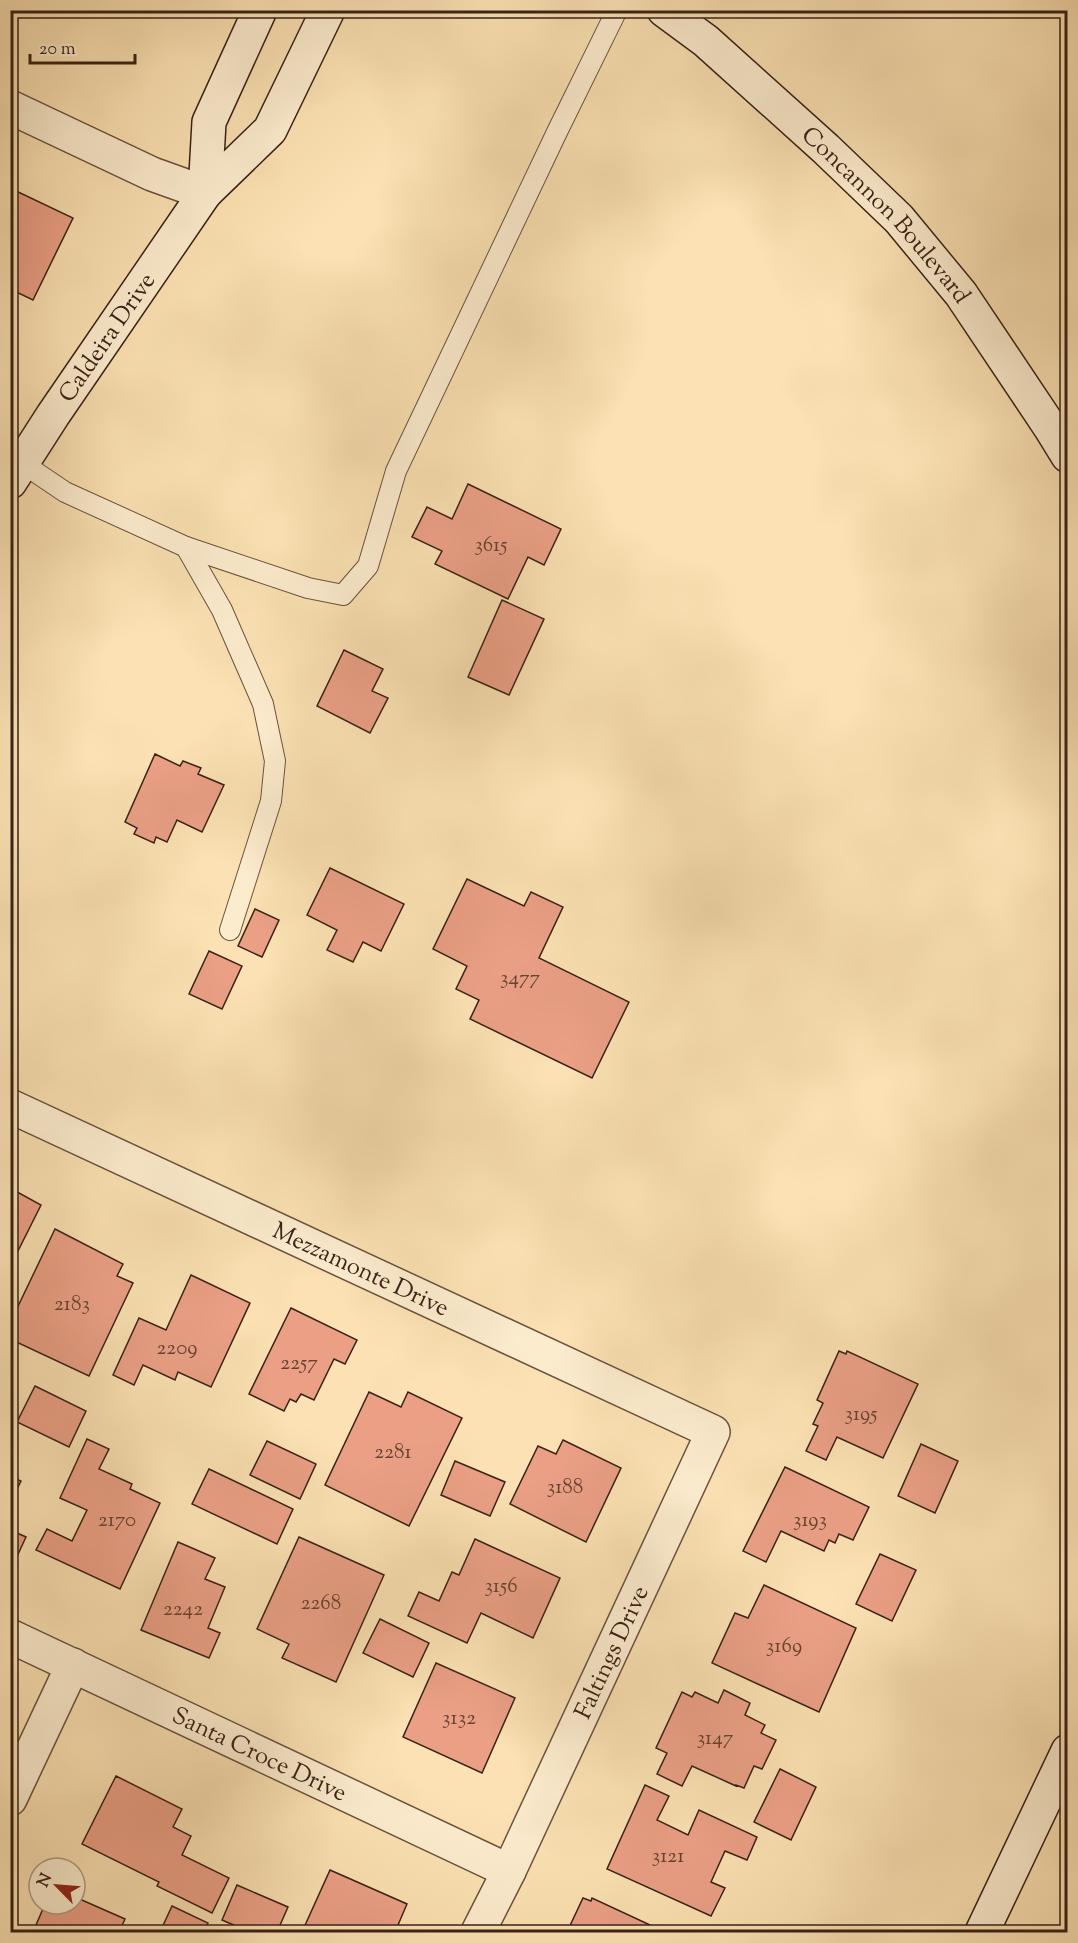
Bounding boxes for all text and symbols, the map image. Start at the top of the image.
scale bar [30,27,135,65]
text: 20 m [39,37,76,63]
street label: Concannon Boulevard [793,120,978,311]
street label: Caldeira Drive [51,266,165,410]
house number: 3615 [475,531,507,561]
house number: 3477 [500,964,541,994]
street label: Mezzamonte Drive [266,1215,454,1326]
house number: 2183 [54,1290,90,1320]
house number: 2209 [157,1334,197,1364]
house number: 2257 [280,1349,318,1379]
house number: 3195 [844,1400,878,1430]
house number: 2281 [374,1438,412,1468]
house number: 3188 [547,1473,583,1503]
house number: 2170 [98,1506,136,1536]
house number: 3193 [793,1506,827,1536]
house number: 3156 [484,1572,518,1602]
street label: Faltings Drive [567,1581,659,1725]
house number: 2268 [301,1589,341,1619]
house number: 2242 [163,1595,203,1625]
house number: 3169 [766,1632,802,1662]
street label: Santa Croce Drive [166,1700,352,1811]
house number: 3132 [442,1704,476,1734]
house number: 3147 [697,1724,734,1754]
house number: 3121 [652,1842,684,1872]
north arrow [27,1856,87,1916]
text: N [33,1870,59,1891]

